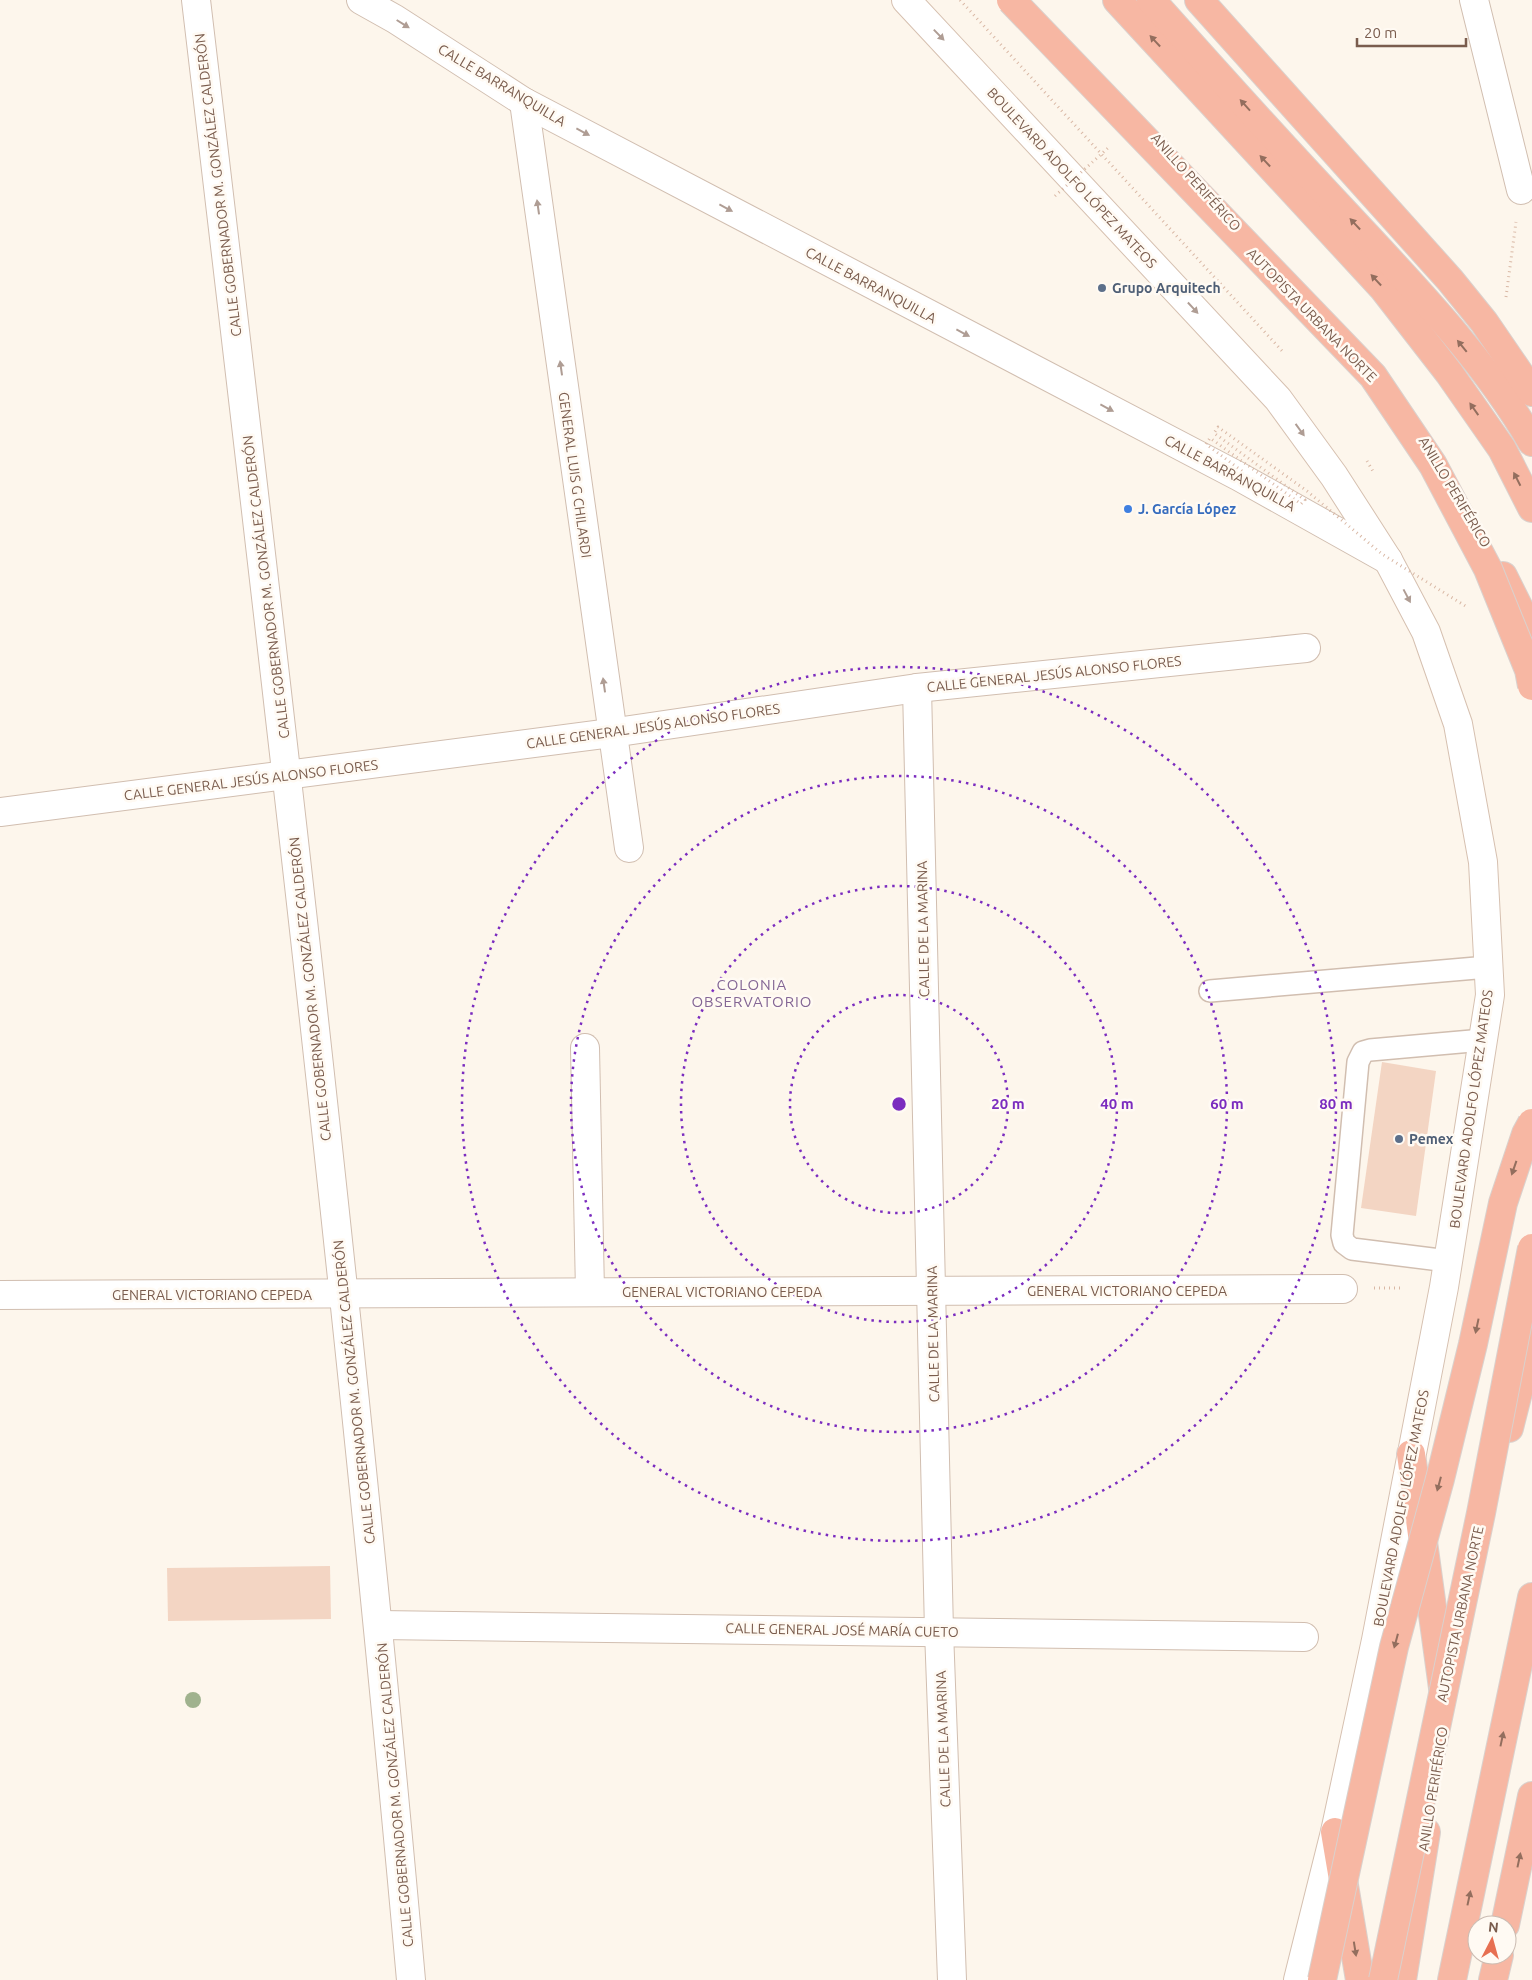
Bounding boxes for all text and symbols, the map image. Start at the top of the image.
scale bar [1357,15,1466,47]
one-way arrow [396,19,410,29]
text: 20 m [1364,24,1397,41]
one-way arrow [933,29,945,41]
street label: CALLE GOBERNADOR M. GONZÁLEZ CALDERÓN [190,32,245,338]
one-way arrow [1150,35,1161,48]
street label: CALLE BARRANQUILLA [435,41,569,129]
street label: BOULEVARD ADOLFO LÓPEZ MATEOS [984,84,1161,272]
one-way arrow [1239,99,1251,111]
one-way arrow [575,128,590,136]
street label: ANILLO PERIFÉRICO [1148,129,1245,234]
one-way arrow [1260,154,1271,167]
one-way arrow [534,199,542,215]
one-way arrow [719,204,734,212]
one-way arrow [1349,218,1361,230]
street label: CALLE BARRANQUILLA [803,244,939,326]
street label: AUTOPISTA URBANA NORTE [1244,245,1380,385]
one-way arrow [1370,274,1381,287]
place label: Grupo Arquitech [1112,280,1221,296]
marker: Grupo Arquitech [1096,282,1108,294]
one-way arrow [1187,301,1199,313]
one-way arrow [956,329,970,337]
one-way arrow [1457,340,1468,353]
one-way arrow [556,360,564,376]
street label: GENERAL LUIS G CHILARDI [555,391,595,559]
one-way arrow [1469,403,1479,416]
one-way arrow [1100,404,1114,412]
one-way arrow [1295,423,1306,436]
street label: CALLE BARRANQUILLA [1162,432,1298,514]
street label: ANILLO PERIFÉRICO [1416,433,1495,550]
street label: CALLE GOBERNADOR M. GONZÁLEZ CALDERÓN [238,434,293,740]
one-way arrow [1513,472,1521,486]
place label: J. García López [1138,501,1236,517]
marker: J. García López [1122,503,1134,515]
one-way arrow [1403,589,1411,603]
street label: CALLE GENERAL JESÚS ALONSO FLORES [926,652,1182,695]
one-way arrow [600,677,608,693]
street label: CALLE GENERAL JESÚS ALONSO FLORES [525,699,781,752]
street label: CALLE GENERAL JESÚS ALONSO FLORES [123,755,379,804]
street label: CALLE GOBERNADOR M. GONZÁLEZ CALDERÓN [285,836,334,1142]
street label: CALLE DE LA MARINA [914,860,932,998]
district label: COLONIA OBSERVATORIO [691,976,813,1010]
street label: BOULEVARD ADOLFO LÓPEZ MATEOS [1445,989,1496,1229]
centre of rings [890,1095,908,1113]
text: 20 m [991,1095,1025,1112]
text: 40 m [1100,1095,1134,1112]
text: 60 m [1210,1095,1244,1112]
text: 80 m [1319,1095,1353,1112]
place label: Pemex [1409,1131,1454,1147]
marker: Pemex [1393,1133,1405,1145]
one-way arrow [1510,1161,1518,1176]
street label: CALLE GOBERNADOR M. GONZÁLEZ CALDERÓN [329,1239,378,1545]
street label: CALLE DE LA MARINA [924,1265,942,1403]
street label: GENERAL VICTORIANO CEPEDA [1027,1283,1227,1299]
street label: GENERAL VICTORIANO CEPEDA [622,1284,822,1300]
street label: GENERAL VICTORIANO CEPEDA [112,1287,312,1303]
one-way arrow [1472,1318,1480,1334]
street label: BOULEVARD ADOLFO LÓPEZ MATEOS [1369,1388,1432,1628]
one-way arrow [1435,1476,1443,1492]
street label: AUTOPISTA URBANA NORTE [1434,1524,1487,1703]
street label: CALLE GENERAL JOSÉ MARÍA CUETO [725,1619,959,1640]
one-way arrow [1392,1633,1400,1648]
street label: CALLE GOBERNADOR M. GONZÁLEZ CALDERÓN [373,1642,416,1948]
street label: CALLE DE LA MARINA [933,1670,953,1808]
street label: ANILLO PERIFÉRICO [1414,1725,1451,1852]
one-way arrow [1498,1731,1506,1746]
one-way arrow [1515,1852,1523,1868]
one-way arrow [1465,1889,1473,1905]
north arrow [1467,1915,1517,1965]
text: N [1487,1919,1499,1936]
one-way arrow [1351,1942,1359,1958]

